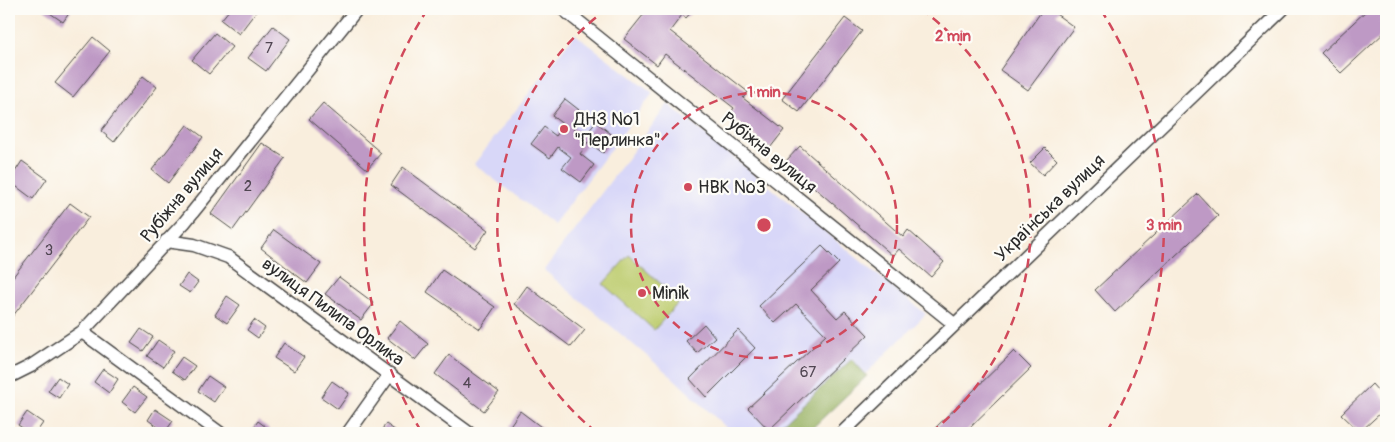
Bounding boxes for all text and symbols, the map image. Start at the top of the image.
text: 2 min [935,27,971,46]
house number: 7 [265,39,273,58]
text: 1 min [747,83,781,102]
street label: Рубіжна вулиця [716,107,822,199]
place label: ДНЗ №1 "Перлинка" [573,108,661,152]
marker: ДНЗ №1 "Перлинка" [558,123,570,135]
street label: Рубіжна вулиця [136,143,228,247]
street label: Українська вулиця [990,149,1110,267]
place label: НВК №3 [698,176,766,199]
house number: 2 [244,177,252,196]
marker: НВК №3 [682,181,694,193]
centre of rings [755,216,773,234]
text: 3 min [1146,216,1182,235]
house number: 3 [45,241,53,260]
street label: вулиця Пилипа Орлика [257,253,409,371]
place label: Minik [652,282,689,305]
marker: Minik [636,287,648,299]
house number: 67 [800,363,816,382]
house number: 4 [463,374,472,393]

